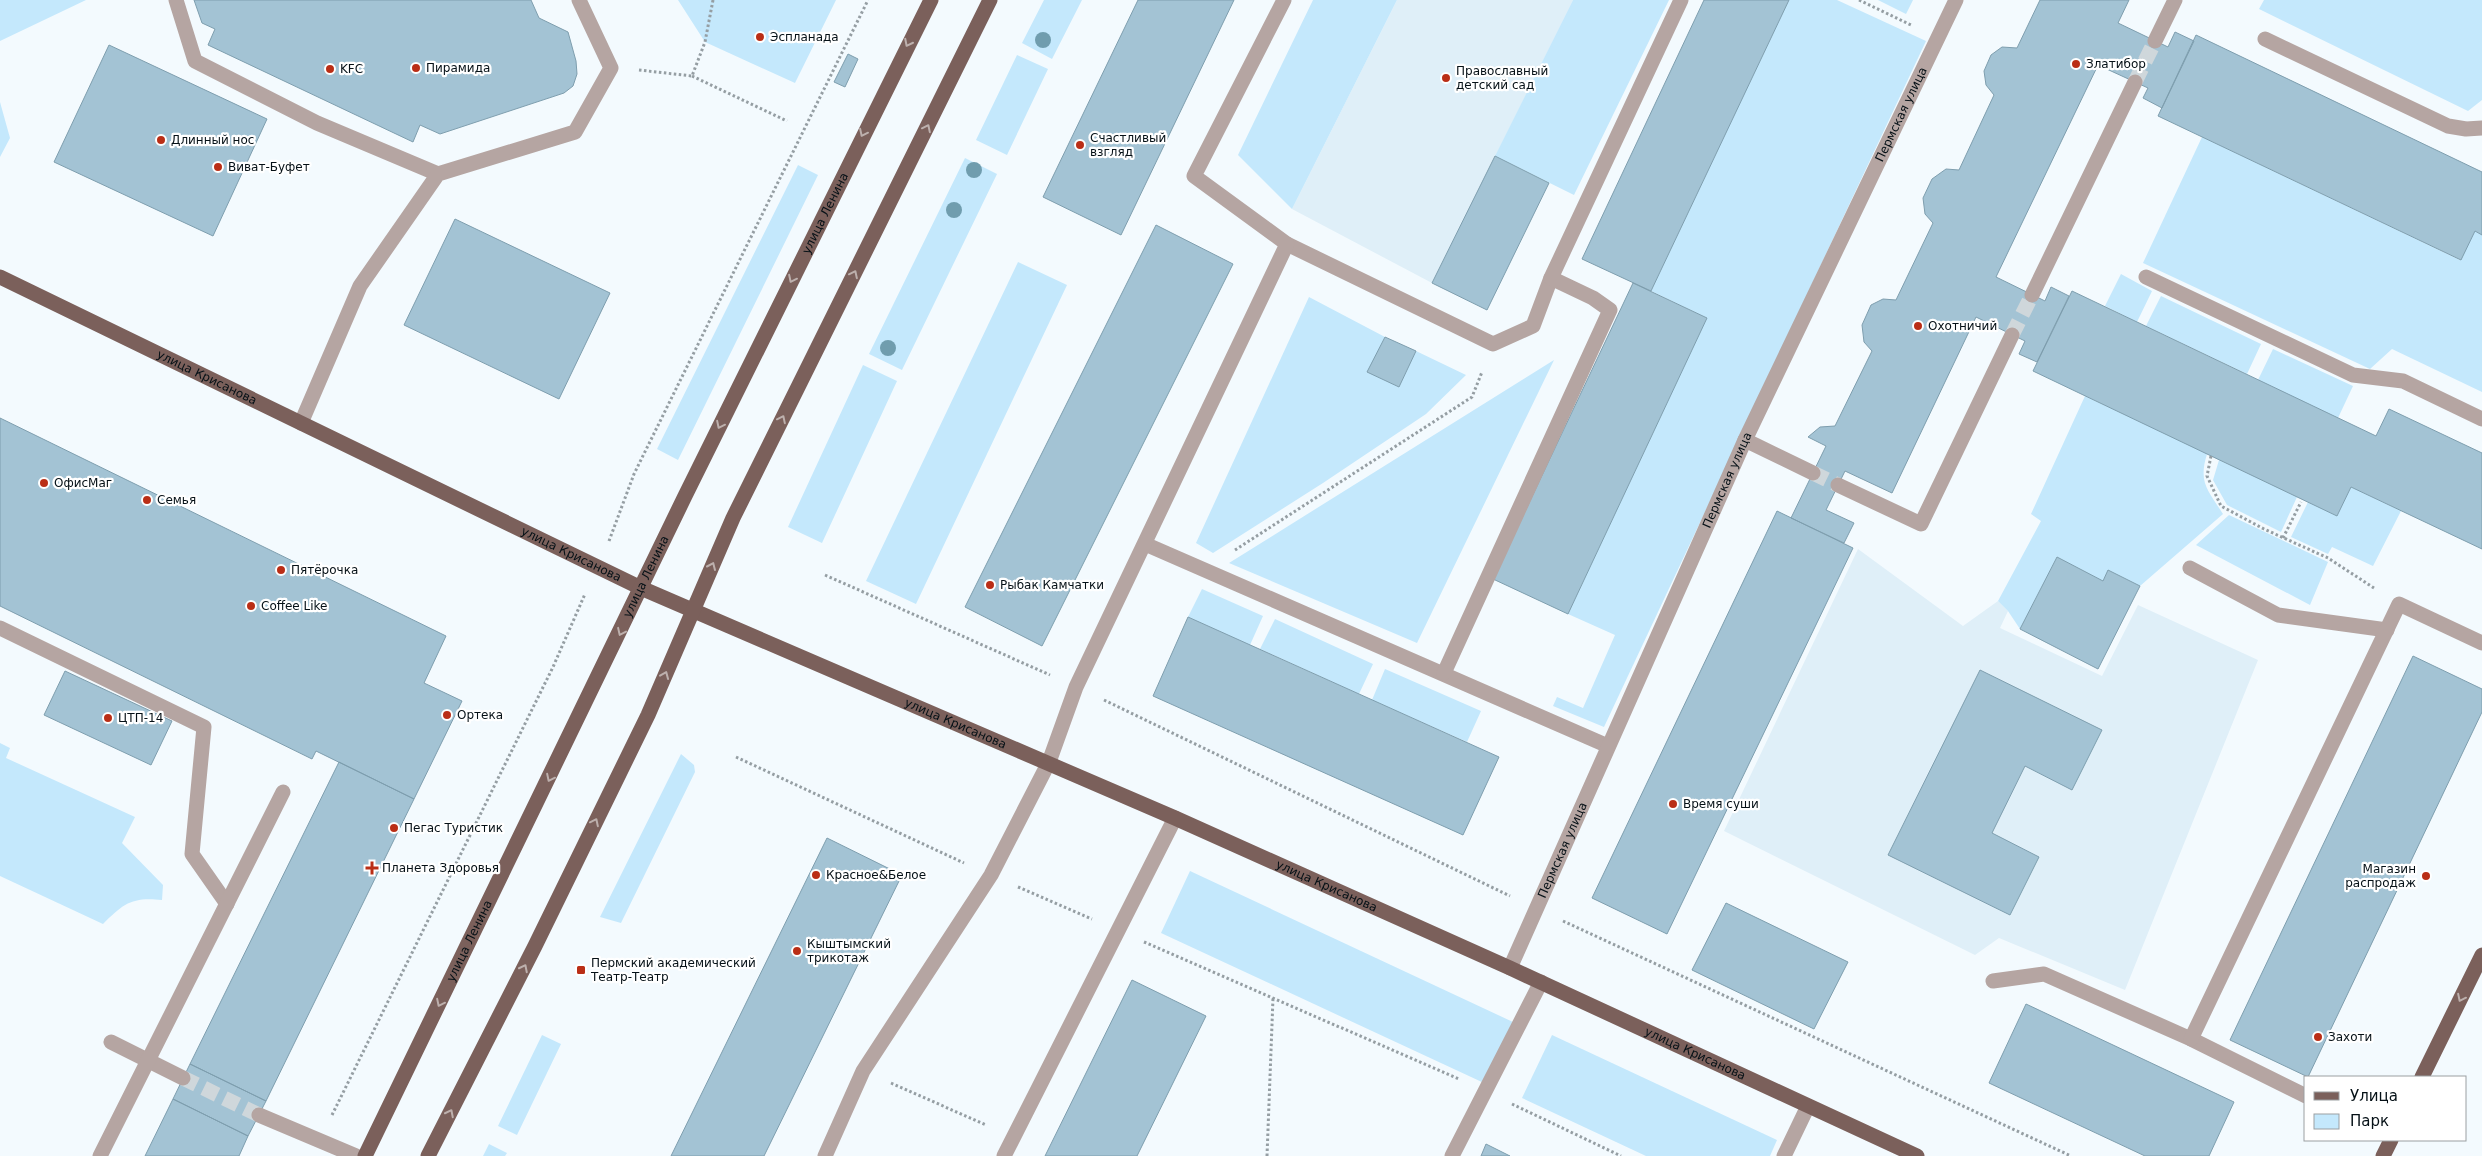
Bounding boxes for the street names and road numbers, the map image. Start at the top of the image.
street label: Пермская улица [1872,65,1930,164]
street label: улица Ленина [799,170,851,256]
street label: улица Крисанова [155,347,259,408]
street label: Пермская улица [1700,430,1755,530]
street label: улица Крисанова [519,524,624,584]
street label: улица Ленина [620,533,672,620]
street label: улица Крисанова [903,695,1009,752]
street label: Пермская улица [1535,800,1590,900]
street label: улица Крисанова [1274,857,1379,915]
street label: улица Ленина [443,898,495,984]
street label: улица Крисанова [1643,1024,1748,1083]

